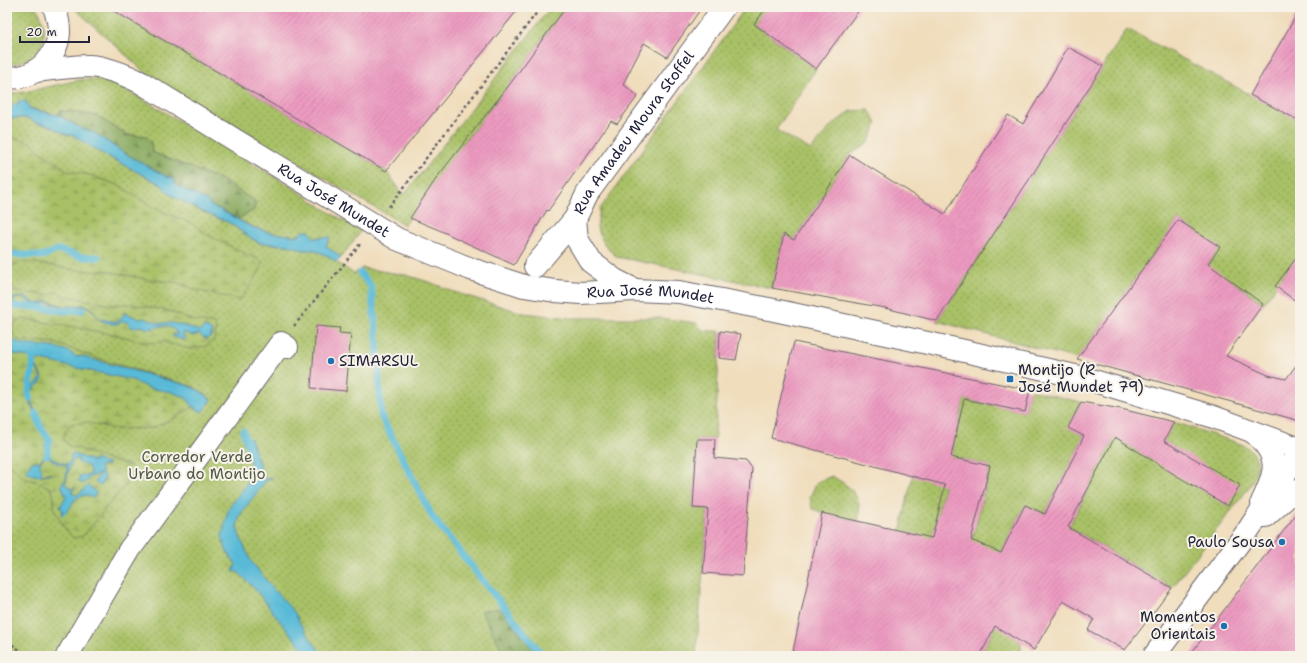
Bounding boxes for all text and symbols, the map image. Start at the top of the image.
scale bar [20,18,89,44]
text: 20 m [26,24,57,40]
street label: Rua Amadeu Moura Stoffel [569,46,699,218]
street label: Rua José Mundet [274,158,393,242]
street label: Rua José Mundet [586,280,716,308]
place label: SIMARSUL [339,351,418,371]
marker: SIMARSUL [326,356,336,366]
place label: Montijo (R José Mundet 79) [1018,360,1144,397]
marker: Montijo (R José Mundet 79) [1005,374,1015,384]
park label: Corredor Verde Urbano do Montijo [128,447,266,484]
place label: Paulo Sousa [1187,532,1275,552]
marker: Paulo Sousa [1277,537,1287,547]
place label: Momentos Orientais [1140,607,1216,644]
marker: Momentos Orientais [1219,621,1229,631]

